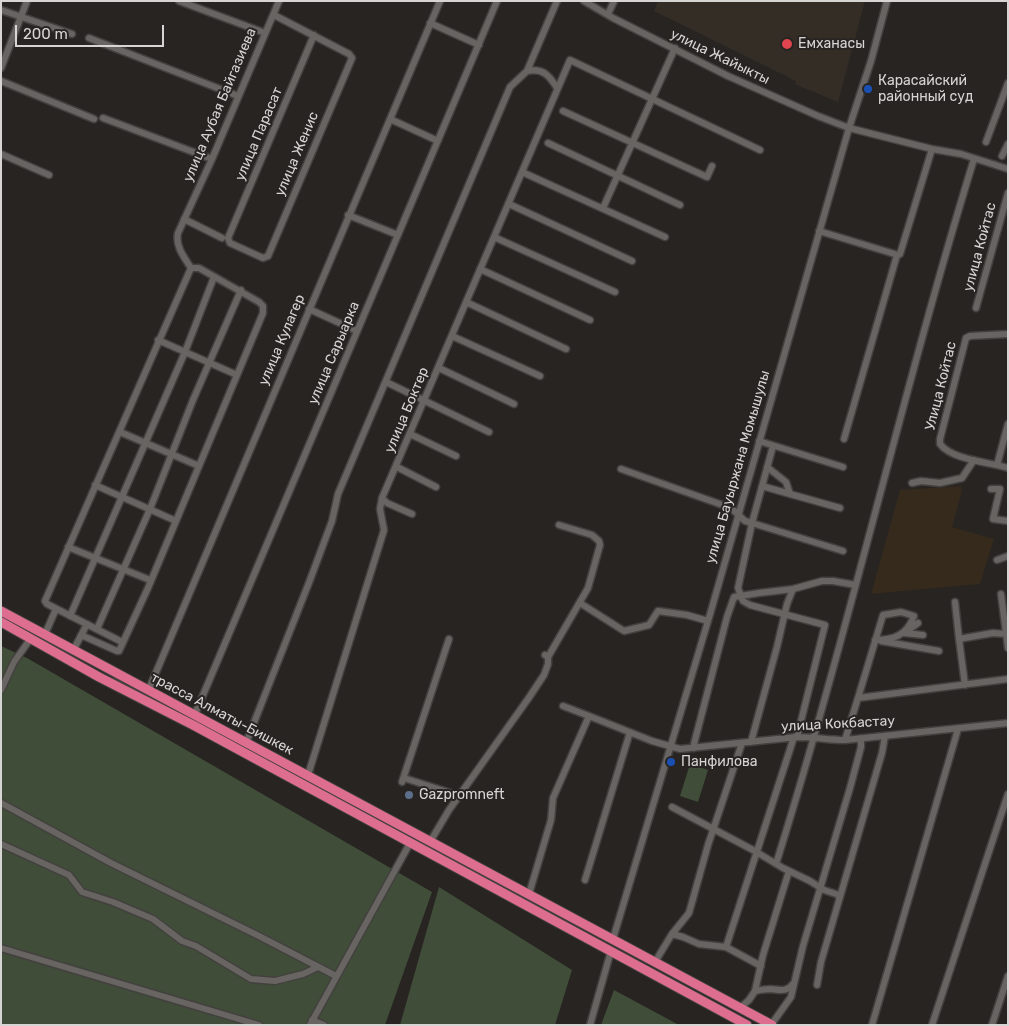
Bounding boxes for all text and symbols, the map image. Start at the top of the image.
scale bar [18,15,166,47]
text: 200 m [23,25,68,43]
street label: улица Аубая Байгазиева [180,25,260,185]
street label: улица Жайыкты [668,26,772,88]
place label: Емханасы [798,36,865,52]
marker: Емханасы [780,37,794,51]
place label: Карасайский районный суд [878,73,973,105]
marker: Карасайский районный суд [862,83,874,95]
street label: улица Парасат [232,85,286,183]
street label: улица Женис [272,109,322,199]
street label: улица Койтас [960,201,1000,293]
street label: улица Кулагер [255,292,309,388]
street label: улица Сарыарка [305,299,363,407]
street label: Улица Койтас [922,340,960,432]
street label: улица Боктер [381,365,433,455]
street label: улица Бауыржана Момышулы [702,369,774,565]
street label: трасса Алматы-Бишкек [148,669,296,759]
street label: улица Кокбастау [781,713,895,735]
place label: Панфилова [681,754,758,770]
marker: Панфилова [665,756,677,768]
place label: Gazpromneft [419,787,505,803]
marker: Gazpromneft [403,789,415,801]

